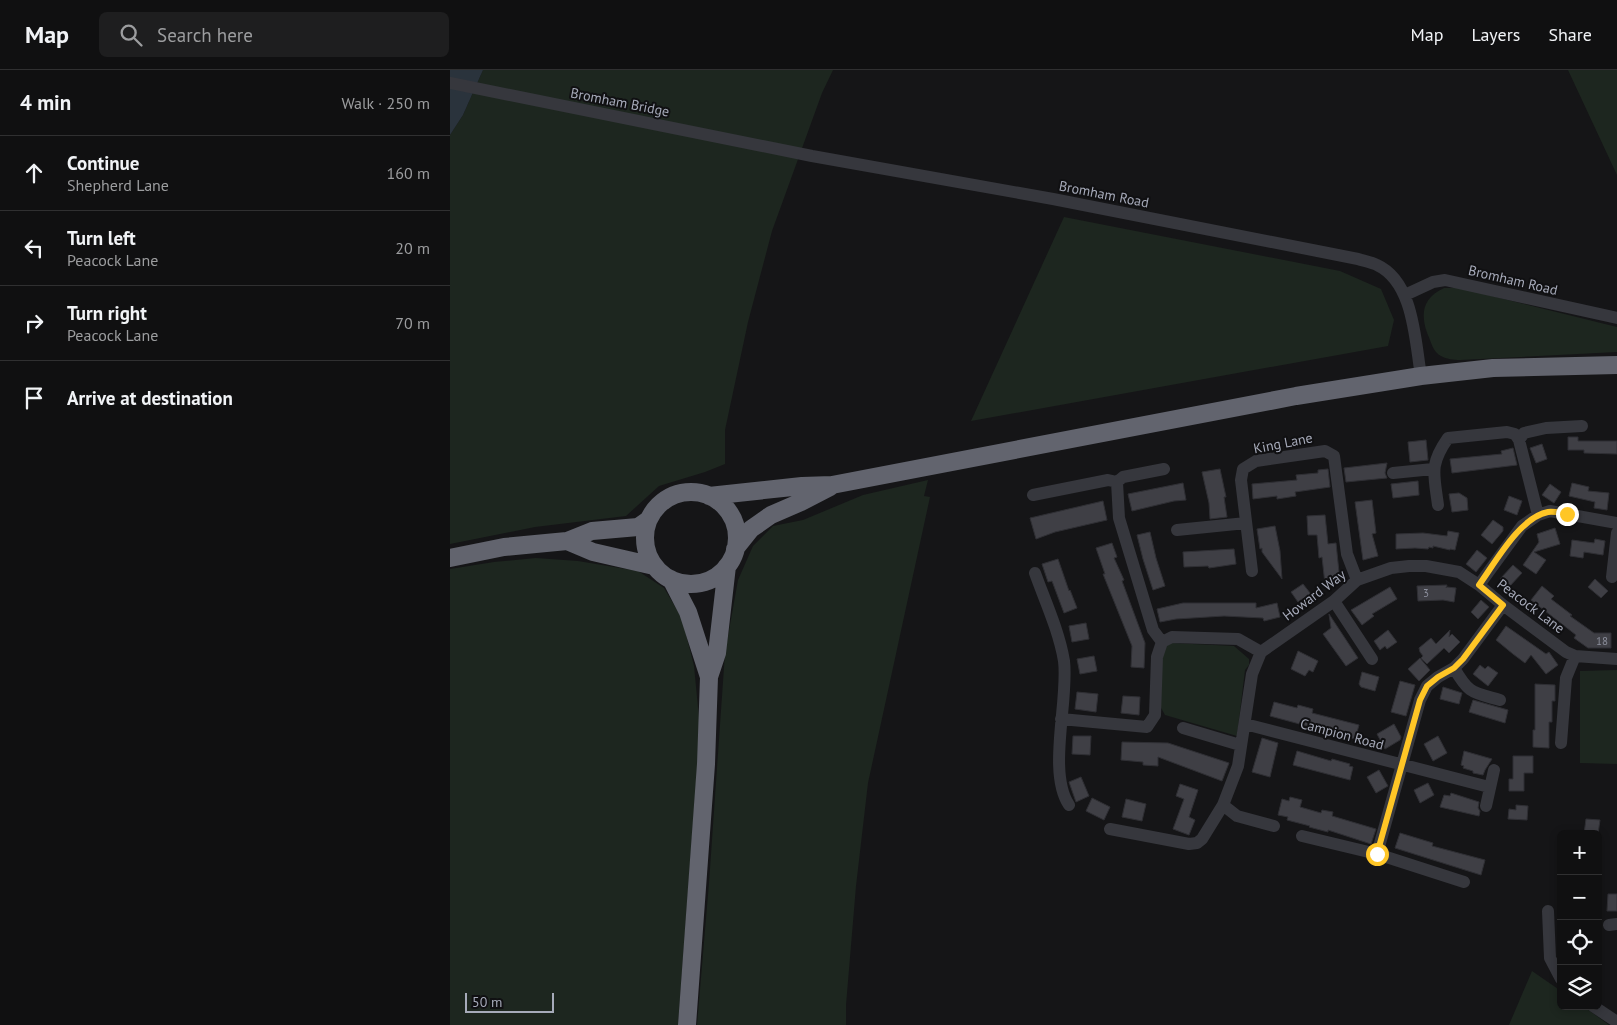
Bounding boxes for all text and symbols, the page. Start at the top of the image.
search box [99,12,449,57]
text: Map [25,19,69,50]
icon: search [117,21,145,49]
text: Search here [157,23,253,47]
text: Map [1411,23,1443,46]
text: Layers [1471,23,1520,46]
text: Share [1548,23,1592,46]
street label: Bromham Bridge [569,84,671,120]
text: 4 min [20,89,71,116]
text: Walk · 250 m [341,93,430,113]
text: Continue [67,151,139,175]
icon: ahead [20,159,48,187]
text: 160 m [387,163,430,183]
text: Shepherd Lane [67,175,169,195]
street label: Bromham Road [1058,176,1150,212]
text: Turn left [67,226,136,250]
icon: left [20,234,48,262]
text: 20 m [395,238,430,258]
text: Peacock Lane [67,250,158,270]
street label: Bromham Road [1467,261,1559,299]
text: Turn right [67,301,147,325]
icon: right [20,309,48,337]
text: 70 m [395,313,430,333]
text: Peacock Lane [67,325,158,345]
icon: arrive [20,384,48,412]
text: Arrive at destination [67,386,233,410]
street label: King Lane [1252,428,1314,458]
route end [1556,503,1579,526]
street label: Howard Way [1279,565,1349,625]
street label: Peacock Lane [1494,575,1568,637]
house number: 3 [1423,586,1429,600]
house number: 18 [1596,634,1608,648]
street label: Campion Road [1298,714,1386,754]
map controls [1557,830,1602,1010]
button: + [1557,830,1602,875]
route start [1366,843,1389,866]
button: − [1557,875,1602,920]
button: locate [1557,920,1602,965]
button: layers [1557,965,1602,1010]
scale bar [465,990,554,1013]
text: 50 m [472,993,502,1011]

